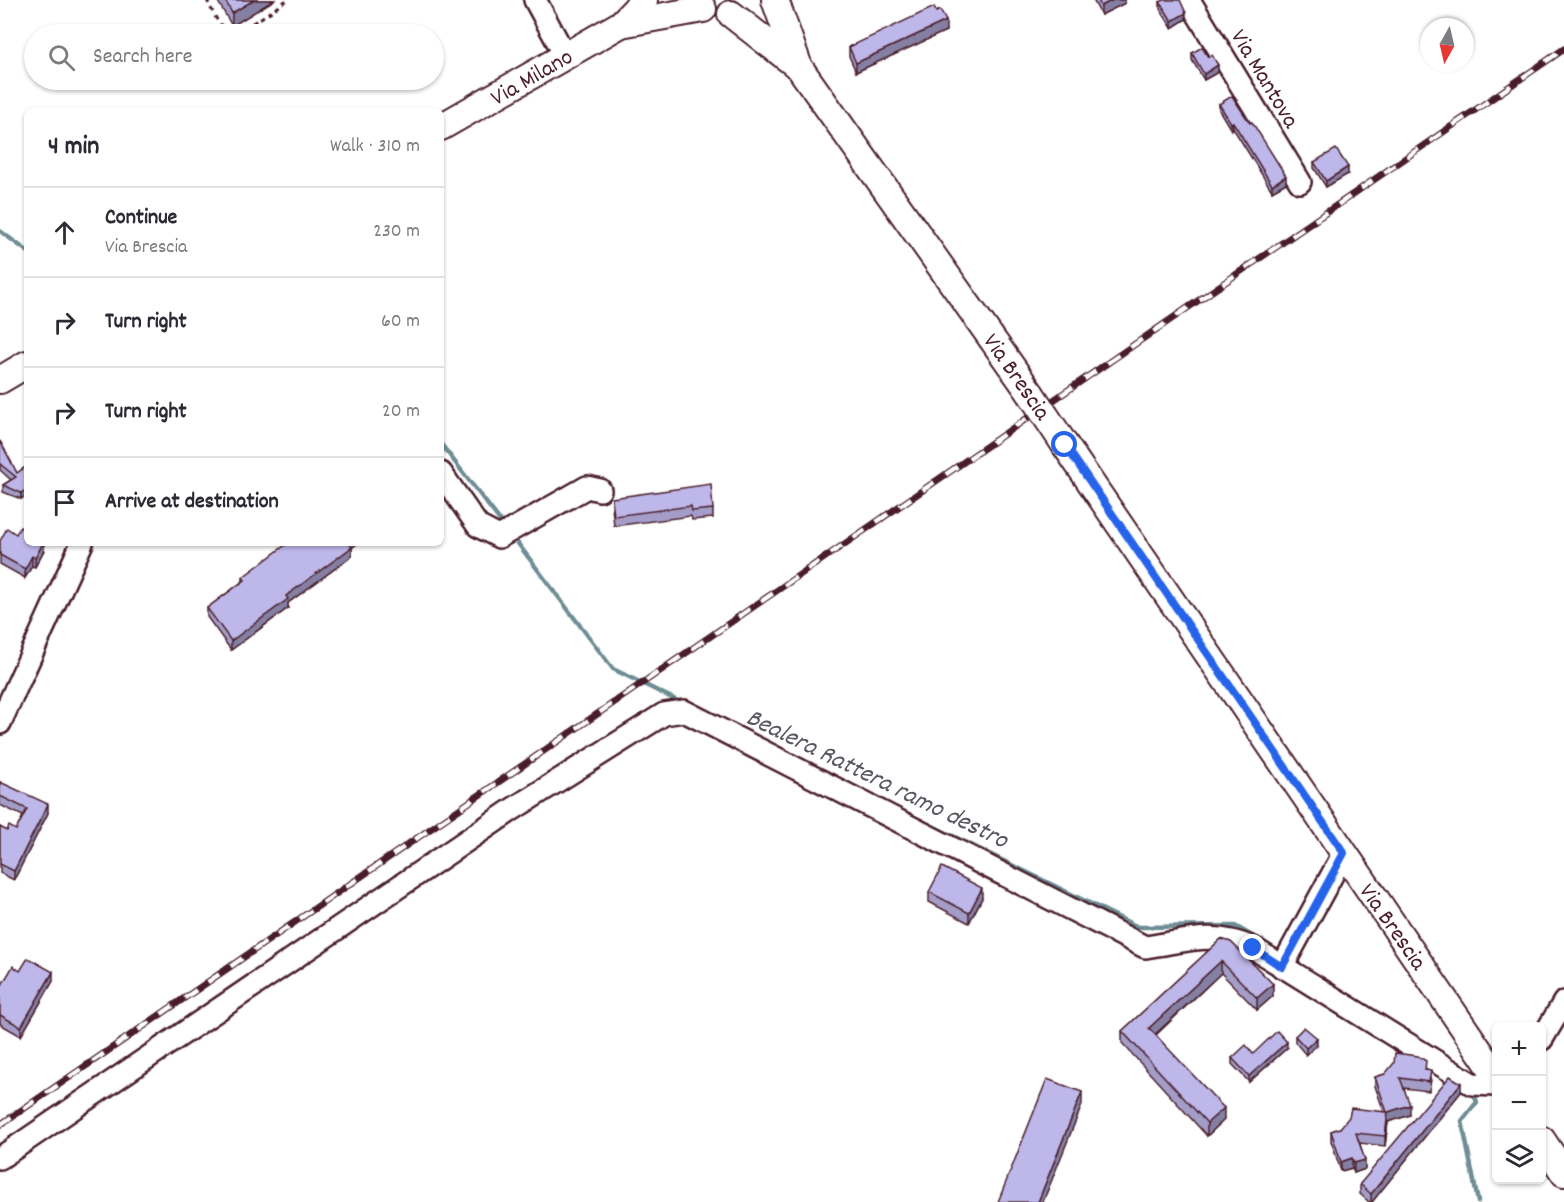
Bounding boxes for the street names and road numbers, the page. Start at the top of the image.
street label: Via Mantova [1221,24,1307,136]
street label: Via Milano [485,41,580,116]
street label: Via Brescia [973,327,1058,429]
street label: Via Brescia [1349,877,1434,979]

